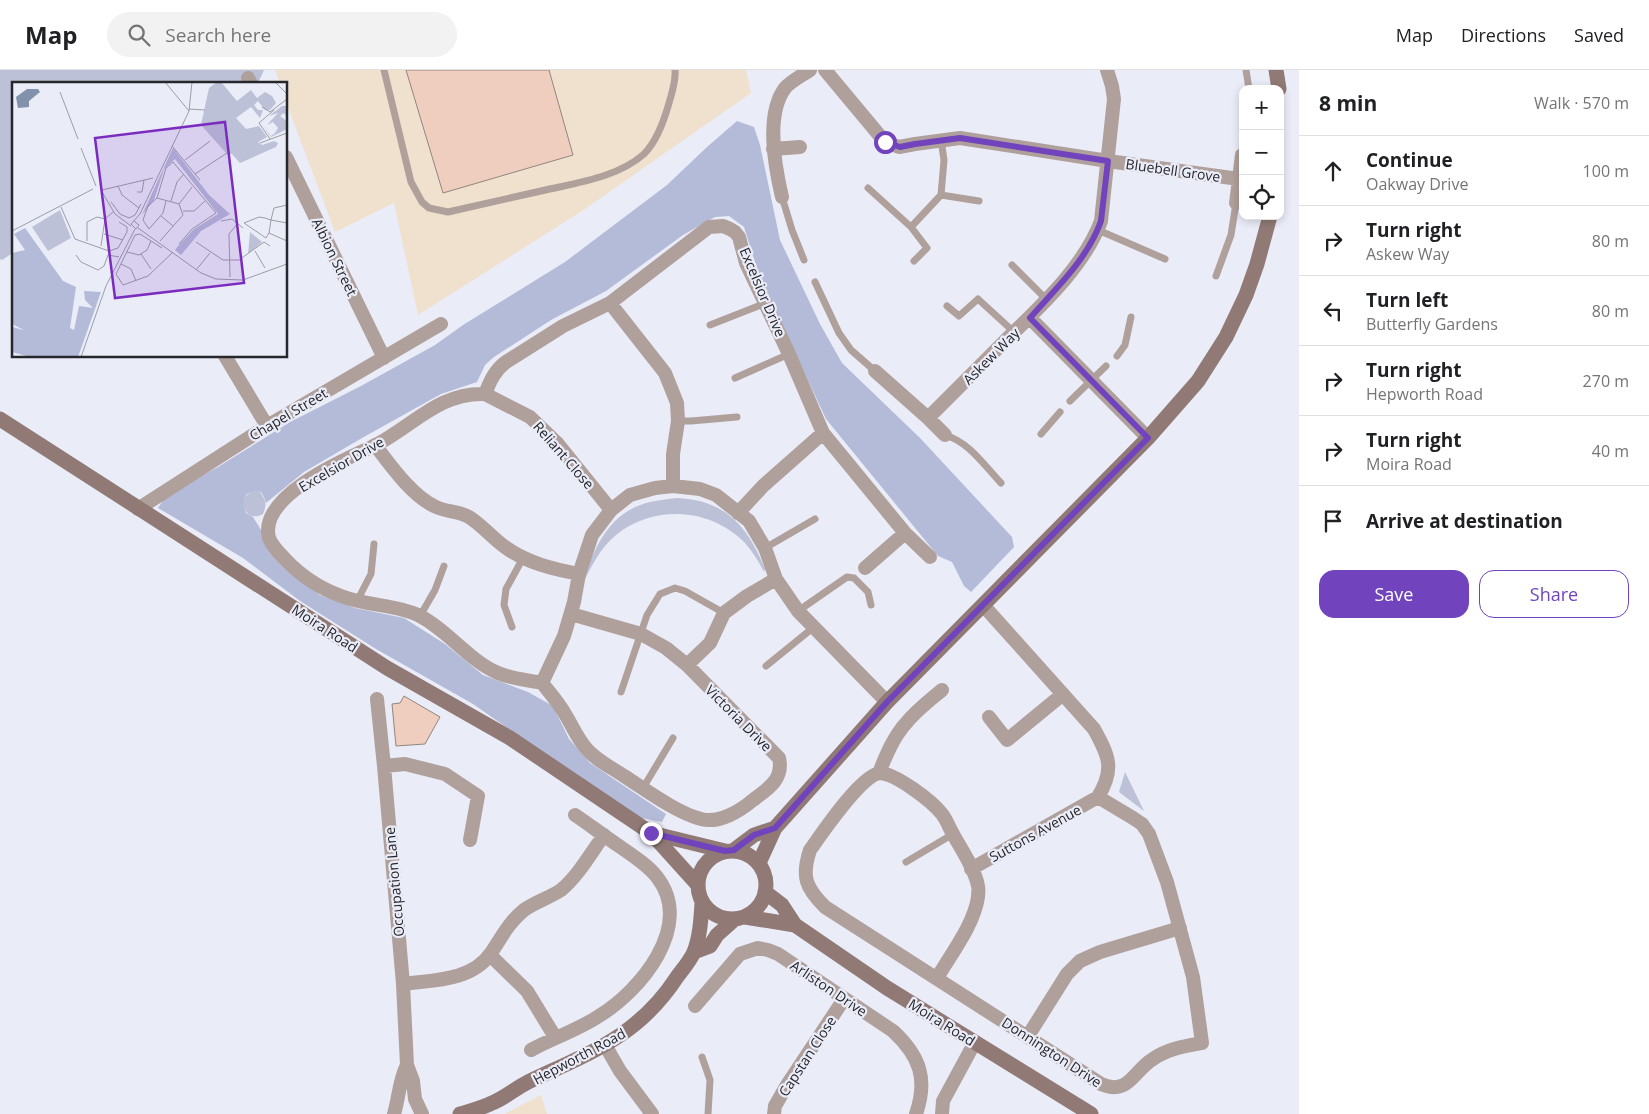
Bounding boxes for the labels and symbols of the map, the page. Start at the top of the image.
inset map [12,82,288,358]
route start [874,131,897,154]
street label: Bluebell Grove [1124,154,1222,186]
street label: Albion Street [308,215,362,299]
street label: Excelsior Drive [736,244,790,340]
street label: Askew Way [958,323,1024,389]
street label: Chapel Street [245,383,331,445]
street label: Reliant Close [529,417,599,493]
street label: Excelsior Drive [295,432,387,496]
street label: Moira Road [288,600,362,656]
street label: Victoria Drive [702,681,777,756]
street label: Suttons Avenue [986,800,1084,866]
route end [640,822,663,845]
street label: Occupation Lane [380,826,408,938]
street label: Arliston Drive [787,955,871,1021]
street label: Moira Road [905,994,979,1050]
street label: Capstan Close [774,1012,840,1100]
street label: Donnington Drive [998,1013,1106,1091]
street label: Hepworth Road [529,1024,629,1088]

